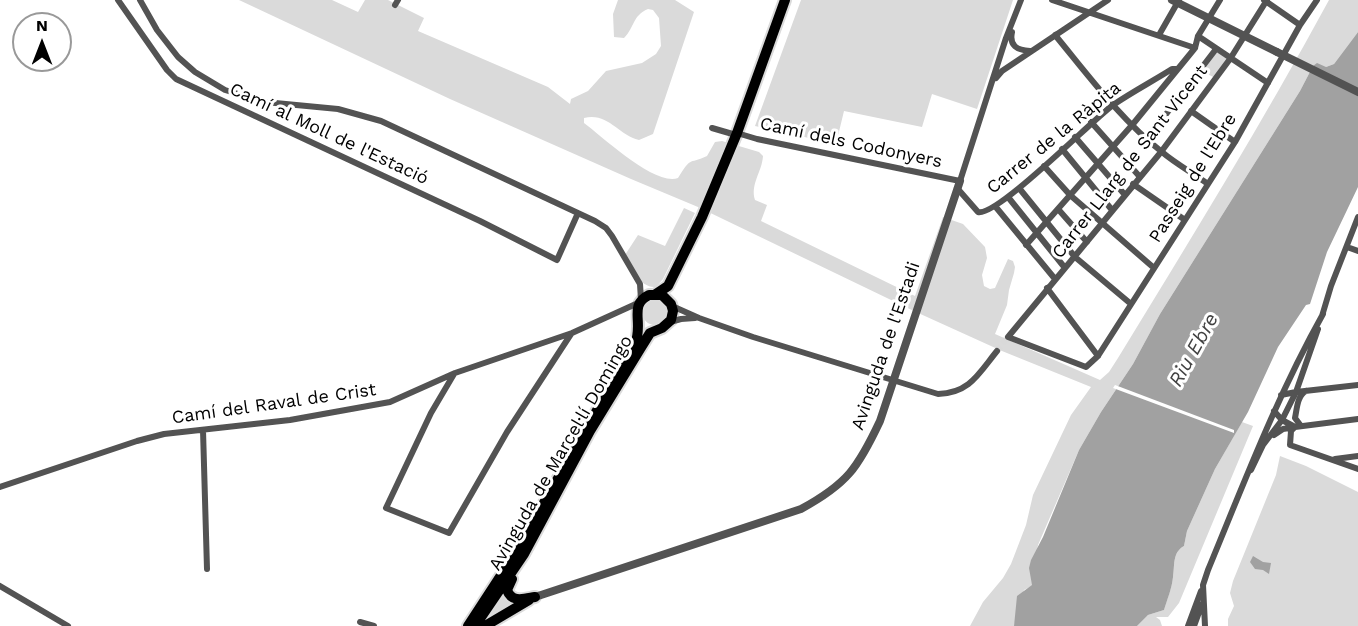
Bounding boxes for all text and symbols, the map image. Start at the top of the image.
north arrow [12,12,72,72]
text: N [36,16,48,35]
street label: Carrer Llarg de Sant Vicent [1048,61,1212,263]
street label: Carrer de la Ràpita [983,77,1125,199]
street label: Camí al Moll de l'Estació [226,78,432,190]
street label: Passeig de l'Ebre [1145,109,1241,247]
street label: Camí dels Codonyers [758,113,944,173]
street label: Avinguda de l'Estadi [847,259,925,433]
water label: Riu Ebre [1164,309,1224,391]
street label: Avinguda de Marcel·lí Domingo [485,332,637,574]
street label: Camí del Raval de Crist [170,379,378,429]

